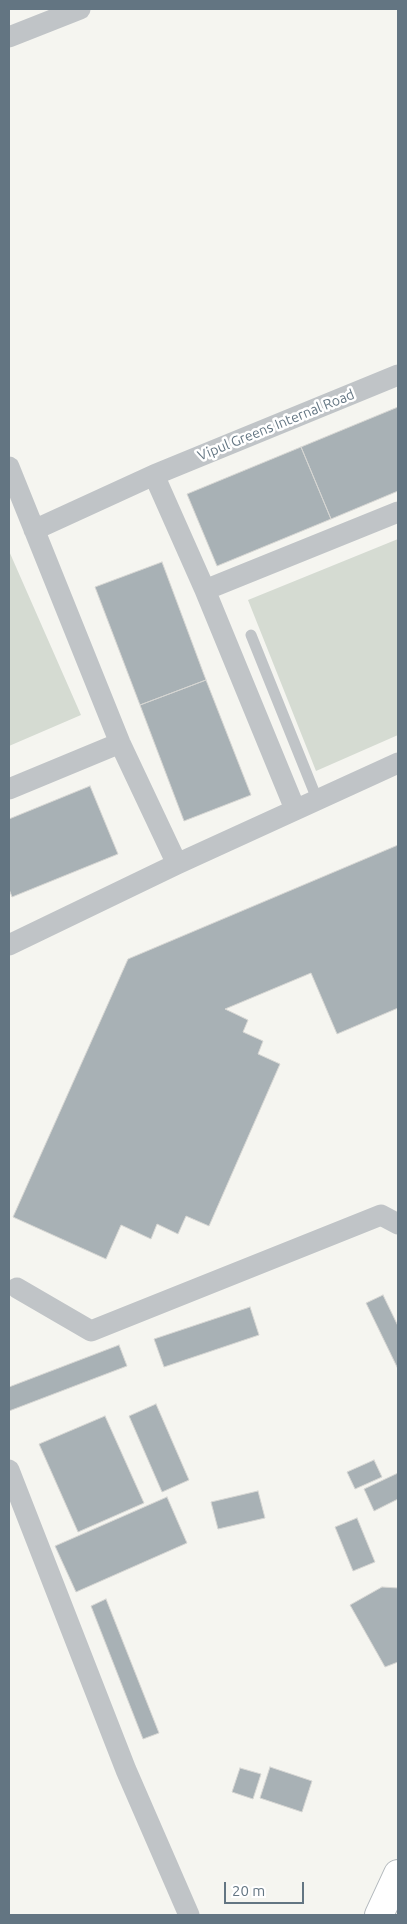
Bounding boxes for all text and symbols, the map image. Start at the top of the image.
street label: Vipul Greens Internal Road [195,386,357,464]
scale bar [227,1872,307,1904]
text: 20 m [232,1882,265,1899]

